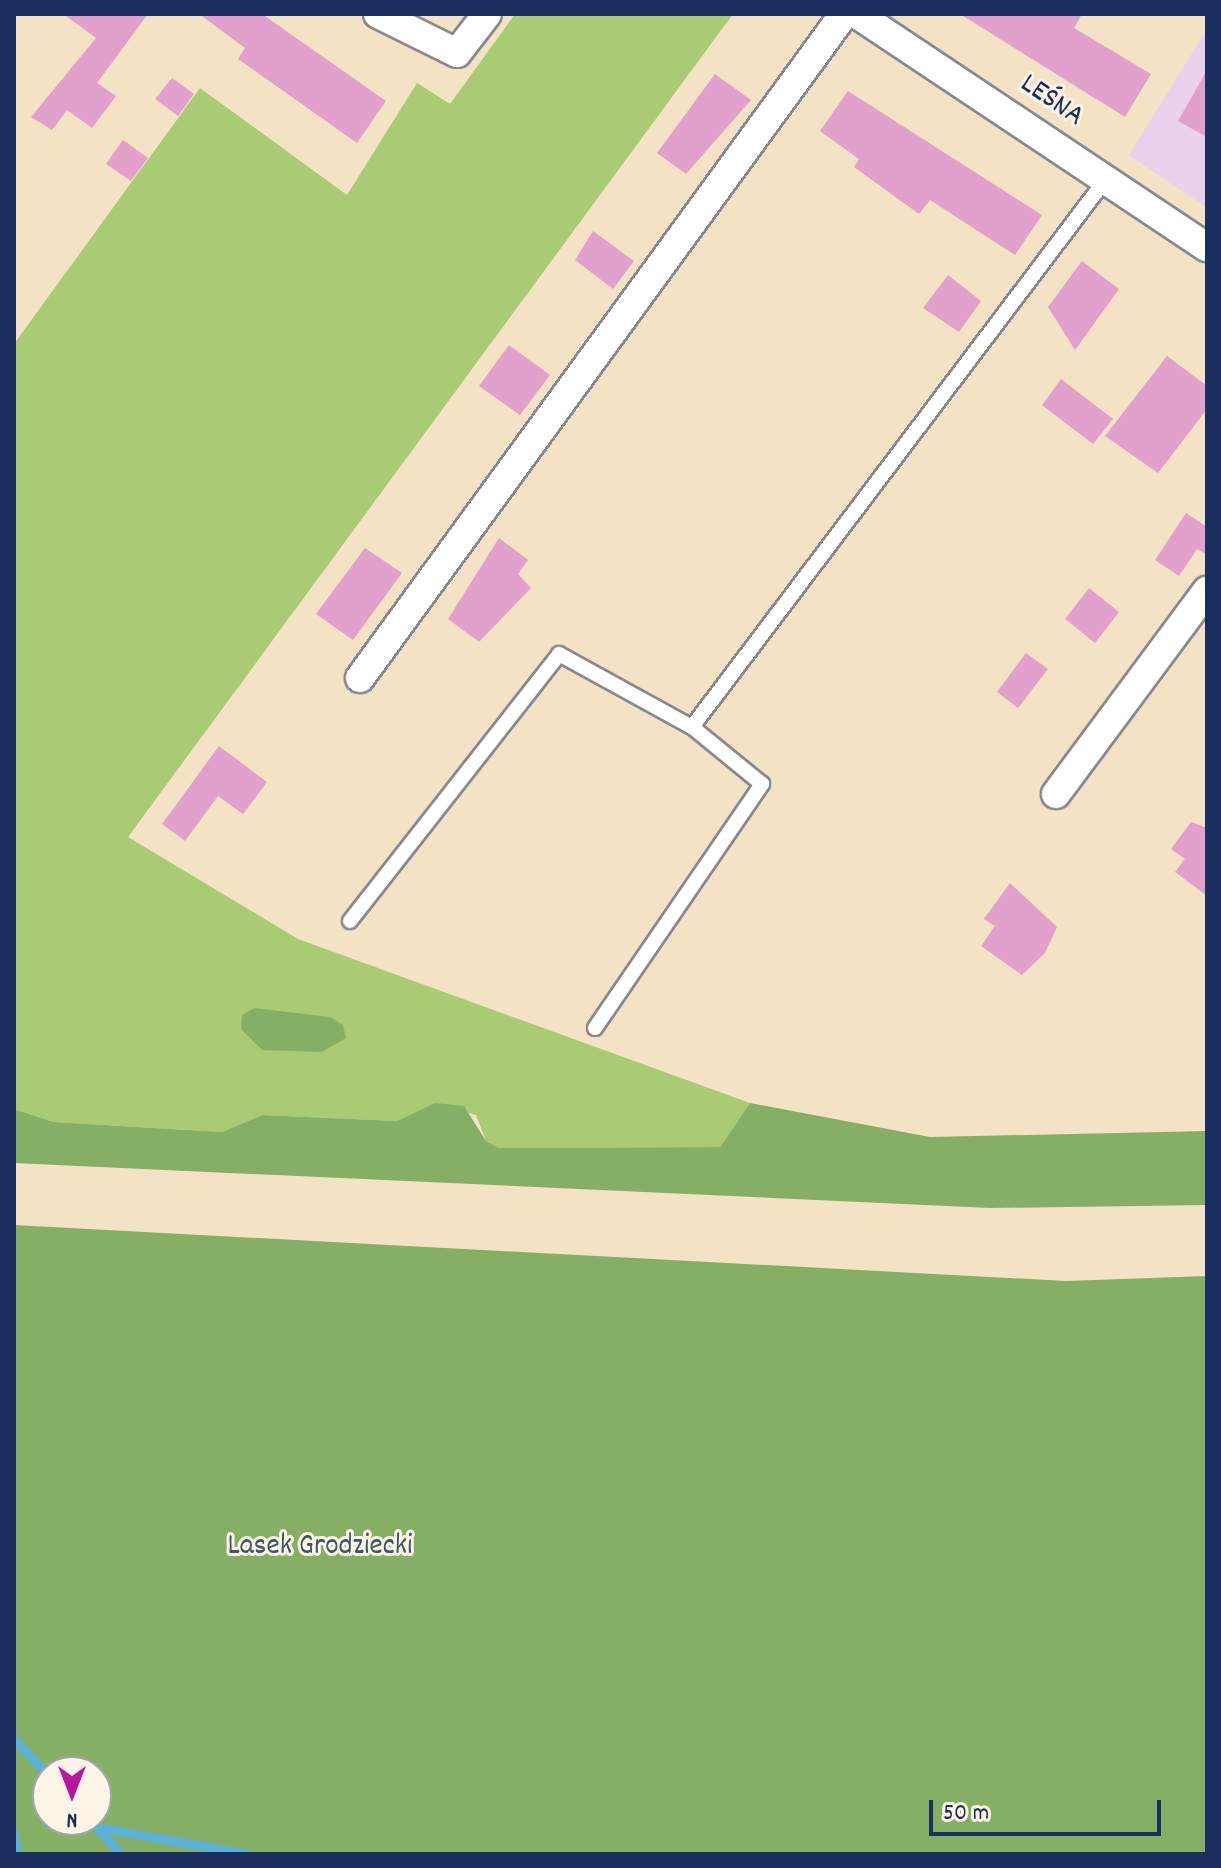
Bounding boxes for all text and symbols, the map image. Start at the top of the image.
street label: LEŚNA [1012,68,1090,136]
park label: Lasek Grodziecki [228,1530,412,1566]
north arrow [32,1756,112,1836]
scale bar [933,1784,1165,1834]
text: 50 m [943,1797,989,1831]
text: N [67,1803,77,1834]

